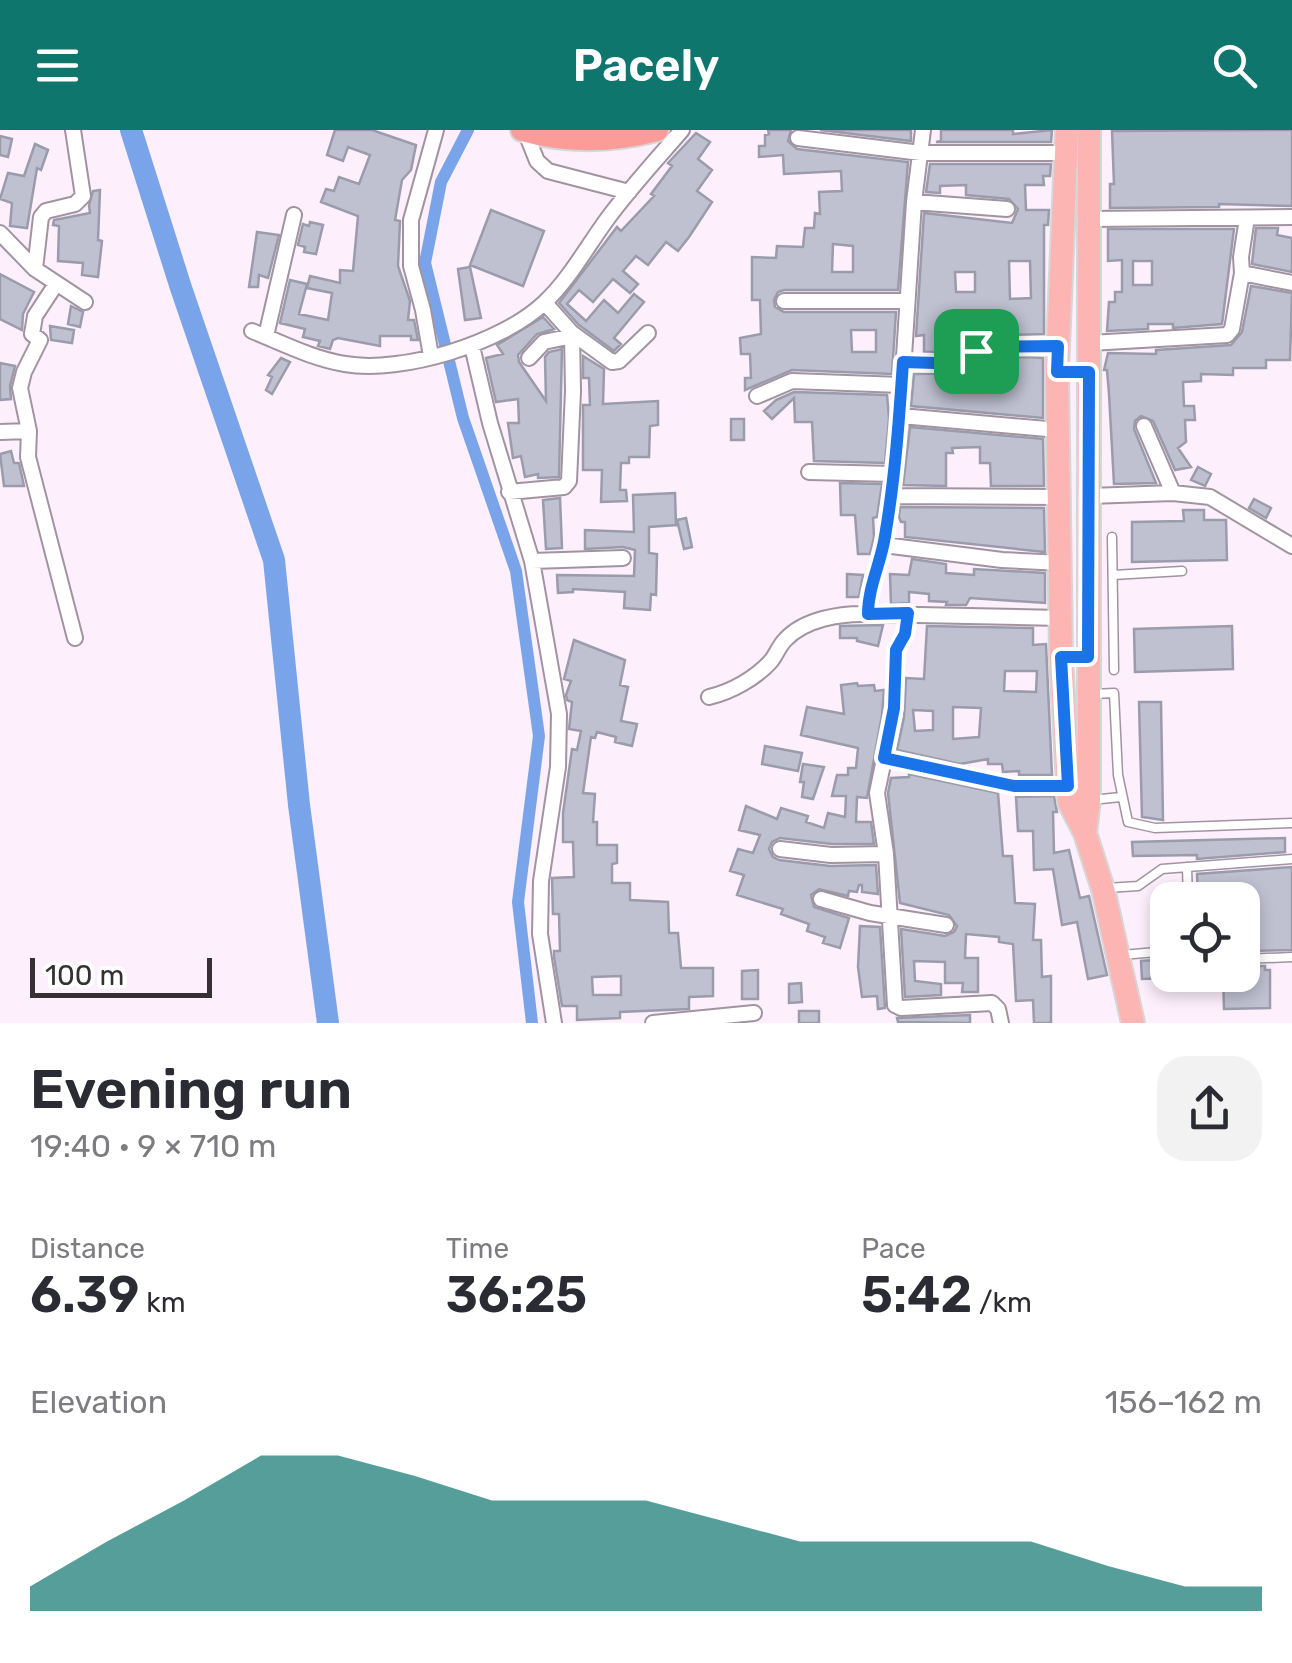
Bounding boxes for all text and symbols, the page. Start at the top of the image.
icon: menu [30,38,85,93]
icon: search [1207,38,1262,93]
text: Pacely [573,39,719,92]
pin [934,309,1019,394]
icon: arrive [949,324,1004,379]
map controls [1150,882,1260,992]
button: locate [1150,882,1260,992]
scale bar [30,953,212,998]
text: 100 m [45,959,124,992]
button: share [1157,1056,1262,1161]
text: Evening run [30,1057,352,1122]
text: 19:40 · 9 × 710 m [30,1127,277,1165]
text: Distance [30,1232,145,1265]
text: Time [446,1232,509,1265]
text: Pace [861,1232,926,1265]
text: 6.39 [30,1265,139,1325]
text: 36:25 [446,1265,587,1325]
text: 5:42 [861,1265,972,1325]
text: km [139,1286,186,1319]
text: /km [972,1286,1032,1319]
text: Elevation [30,1383,167,1421]
text: 156–162 m [1105,1383,1262,1421]

